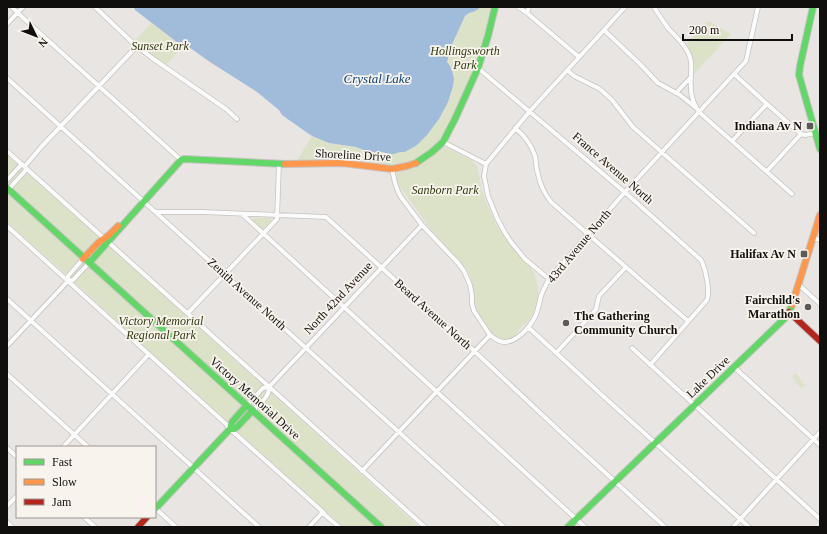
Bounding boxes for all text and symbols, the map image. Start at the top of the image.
north arrow [16,16,56,56]
scale bar [683,16,792,42]
text: 200 m [689,23,720,37]
text: N [36,36,50,50]
park label: Sunset Park [131,39,190,53]
park label: Hollingsworth Park [429,44,500,72]
water label: Crystal Lake [344,71,411,86]
place label: Indiana Av N [734,119,802,133]
marker: Indiana Av N [805,121,815,131]
street label: France Avenue North [570,129,656,207]
street label: Shoreline Drive [315,146,391,164]
park label: Sanborn Park [412,183,479,197]
street label: 43rd Avenue North [544,206,614,286]
place label: Halifax Av N [730,247,796,261]
marker: Halifax Av N [799,249,809,259]
street label: Zenith Avenue North [205,255,289,333]
street label: North 42nd Avenue [301,259,375,337]
street label: Beard Avenue North [392,276,474,352]
place label: Fairchild's Marathon [745,293,800,321]
marker: Fairchild's Marathon [803,302,813,312]
place label: The Gathering Community Church [574,309,678,337]
park label: Victory Memorial Regional Park [119,314,204,342]
marker: The Gathering Community Church [561,318,571,328]
street label: Lake Drive [684,353,732,401]
street label: Victory Memorial Drive [207,354,303,442]
legend [16,446,156,518]
text: Fast [52,455,73,469]
text: Slow [52,475,77,489]
text: Jam [52,495,72,509]

